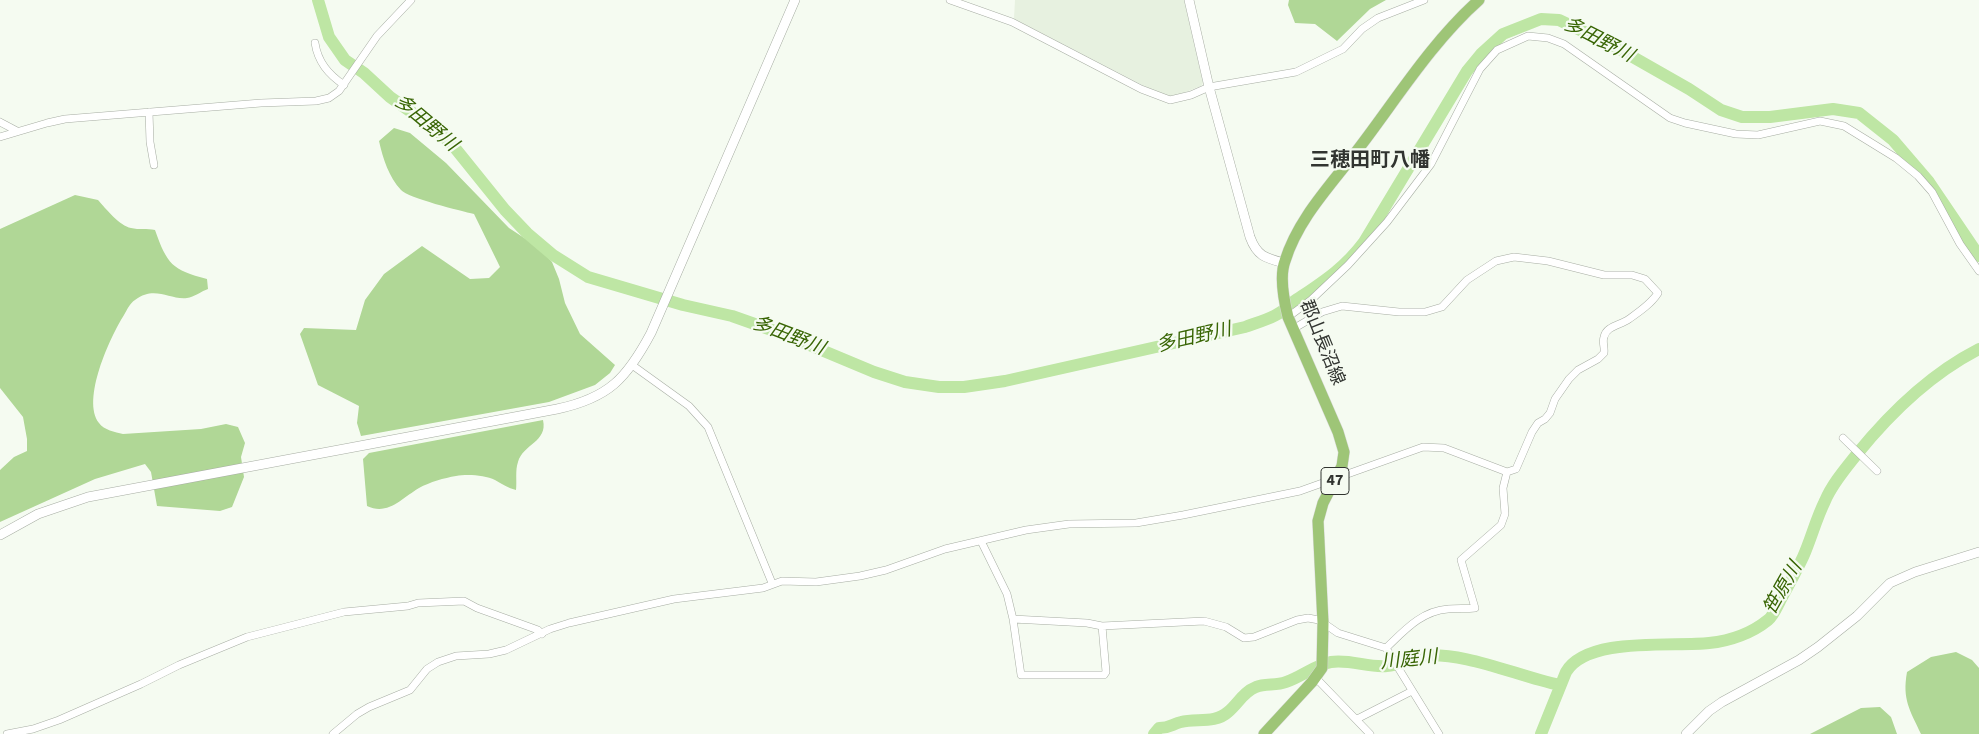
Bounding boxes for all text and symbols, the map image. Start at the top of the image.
water label: 多田野川 [1559,14,1637,68]
water label: 多田野川 [389,91,461,157]
district label: 三穂田町八幡 [1310,150,1430,174]
street label: 郡山長沼線 [1294,297,1348,389]
water label: 多田野川 [748,313,828,361]
water label: 多田野川 [1154,319,1234,359]
road number: 47 [1321,468,1349,494]
water label: 笹原川 [1760,559,1808,619]
water label: 川庭川 [1379,647,1439,675]

